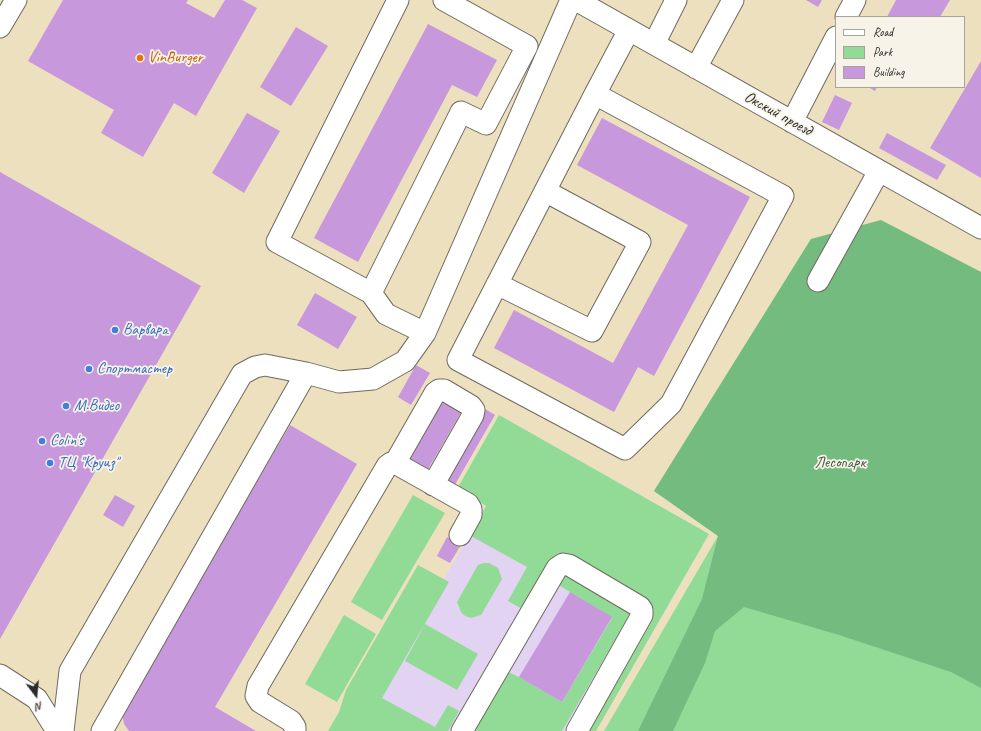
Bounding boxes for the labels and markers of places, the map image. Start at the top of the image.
place label: VinBurger [148,48,203,68]
marker: VinBurger [135,53,145,63]
place label: Варвара [123,320,168,340]
marker: Варвара [110,325,120,335]
place label: Спортмастер [97,359,172,379]
marker: Спортмастер [84,364,94,374]
place label: М.Видео [74,396,119,416]
marker: М.Видео [61,401,71,411]
place label: Colin's [50,431,83,451]
marker: Colin's [37,436,47,446]
place label: ТЦ "Круиз" [58,453,118,473]
marker: ТЦ "Круиз" [45,458,55,468]

